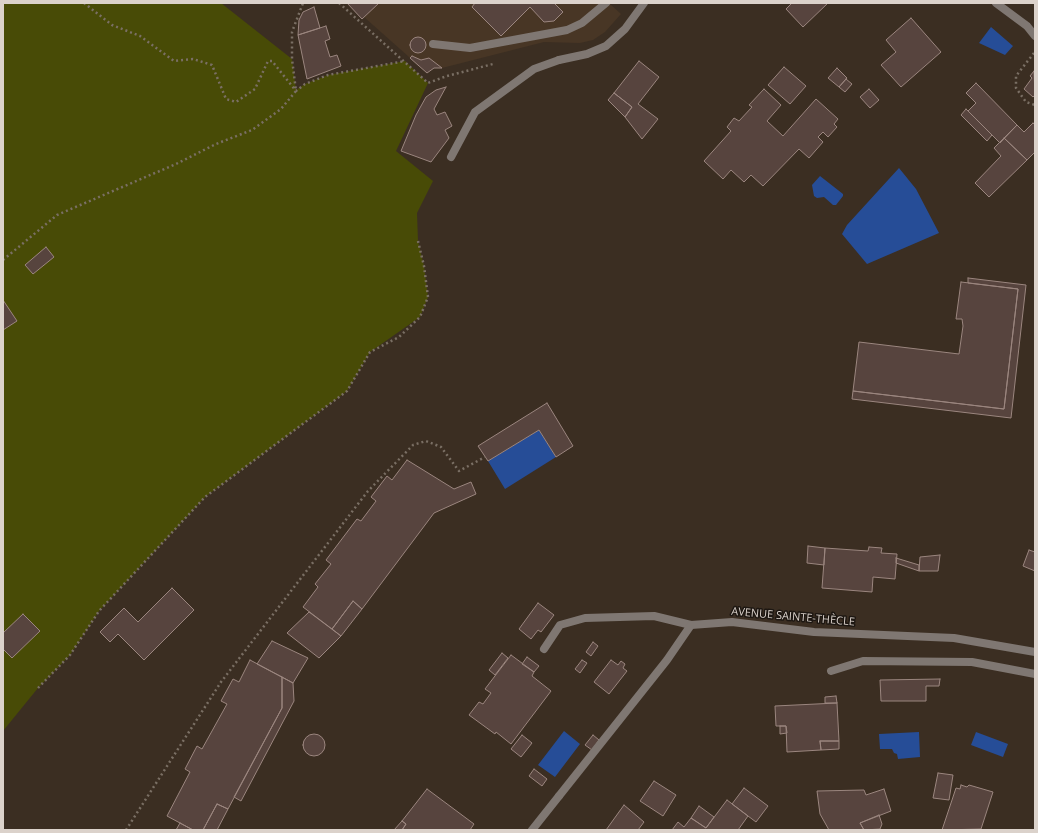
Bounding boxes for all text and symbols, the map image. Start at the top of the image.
street label: AVENUE SAINTE-THÈCLE [731,605,855,629]

